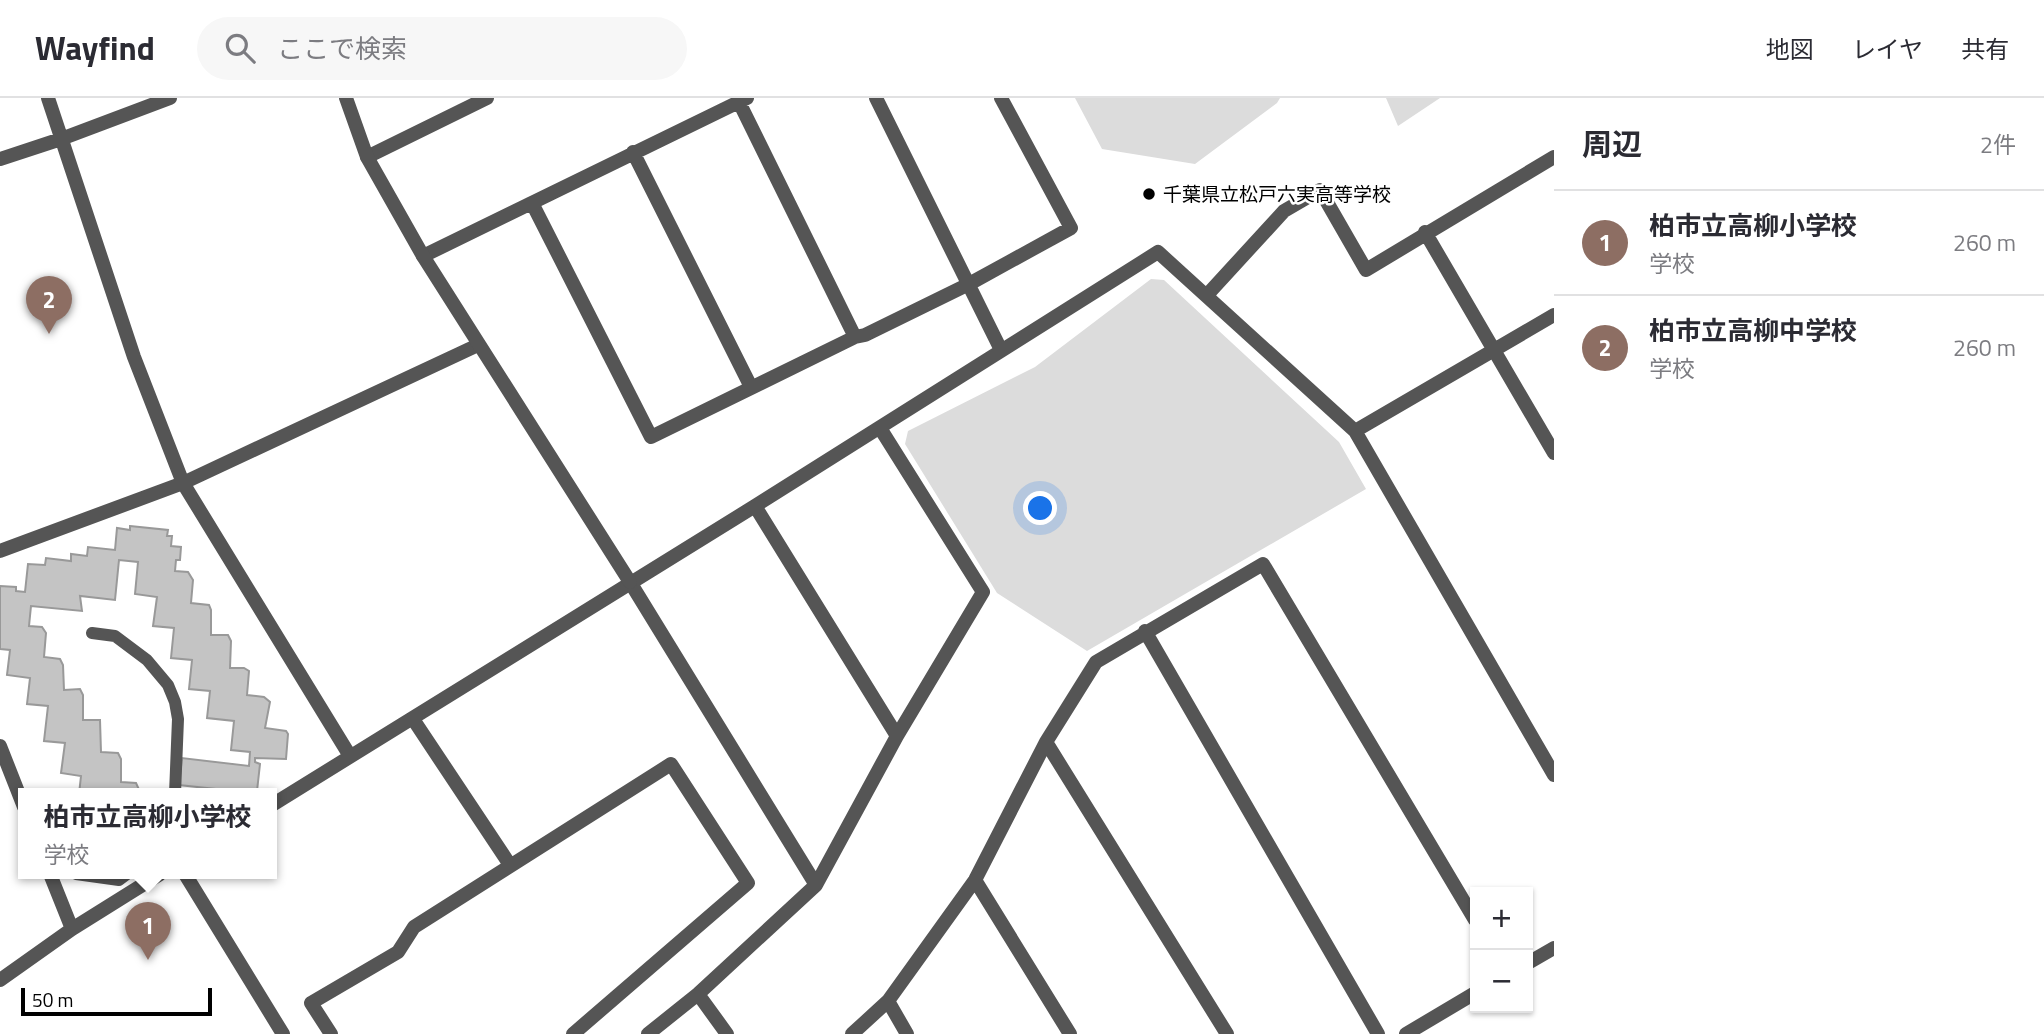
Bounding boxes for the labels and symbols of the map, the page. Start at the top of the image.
place label: 千葉県立松戸六実高等学校 [1163,179,1391,208]
marker: 千葉県立松戸六実高等学校 [1141,186,1157,202]
pin: 2 [26,276,72,334]
your location [1023,491,1057,525]
pin: 1 [125,902,171,960]
scale bar [21,985,212,1017]

